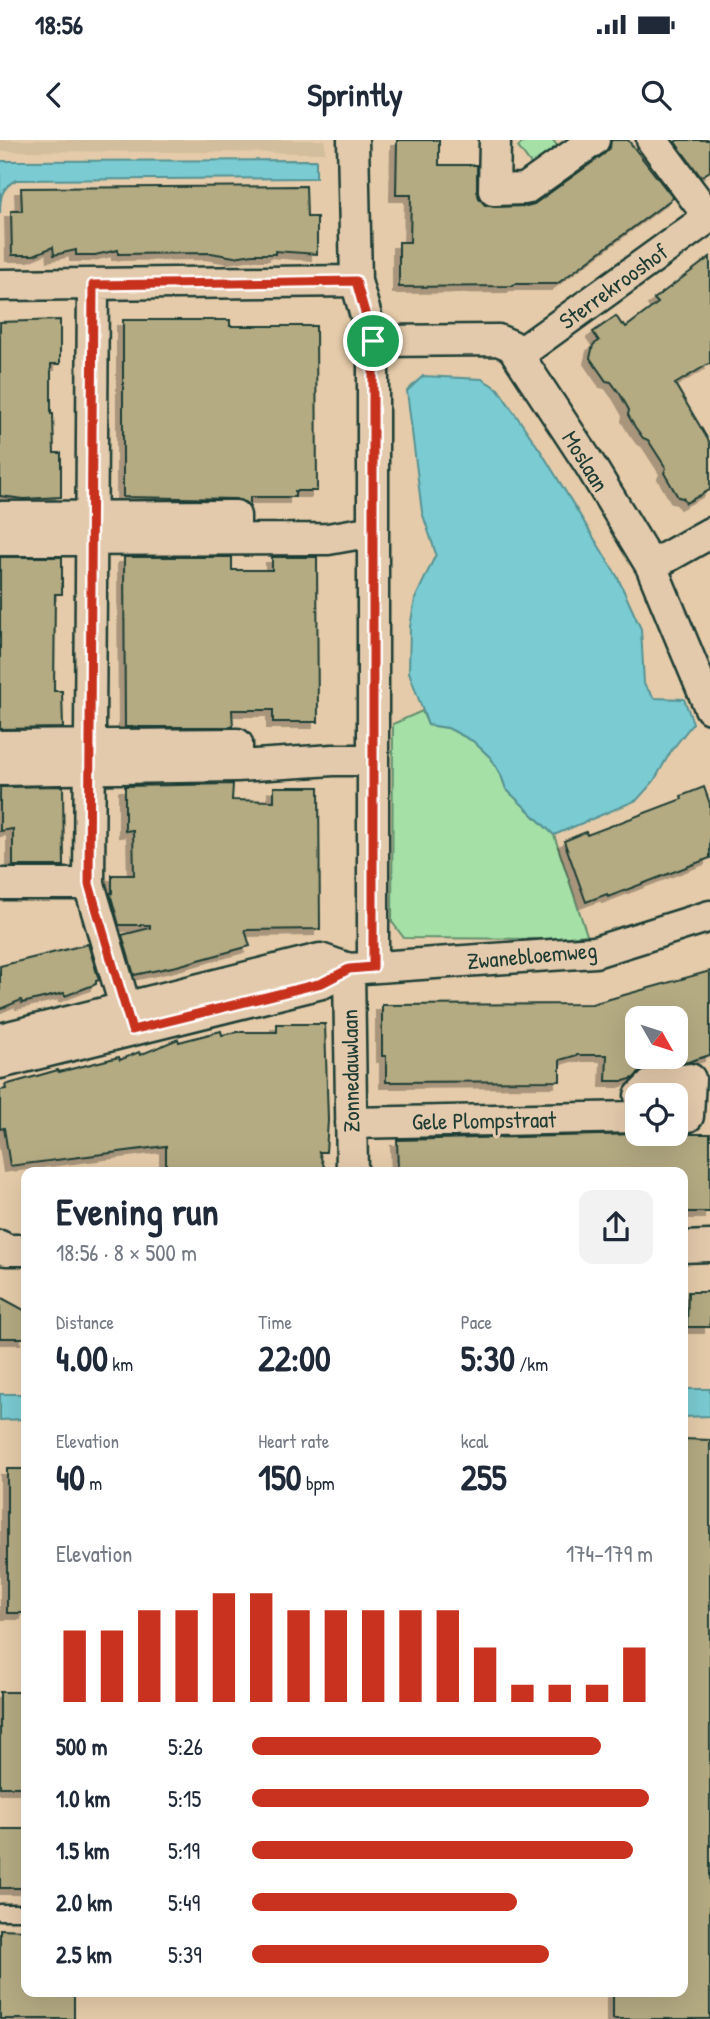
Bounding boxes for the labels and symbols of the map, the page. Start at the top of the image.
street label: Sterrekrooshof [552,236,674,336]
pin [343,311,403,371]
street label: Moslaan [555,425,617,497]
street label: Zwanebloemweg [466,934,598,976]
north arrow [625,1006,688,1069]
street label: Zonnedauwlaan [333,1009,367,1133]
street label: Gele Plompstraat [412,1103,557,1137]

